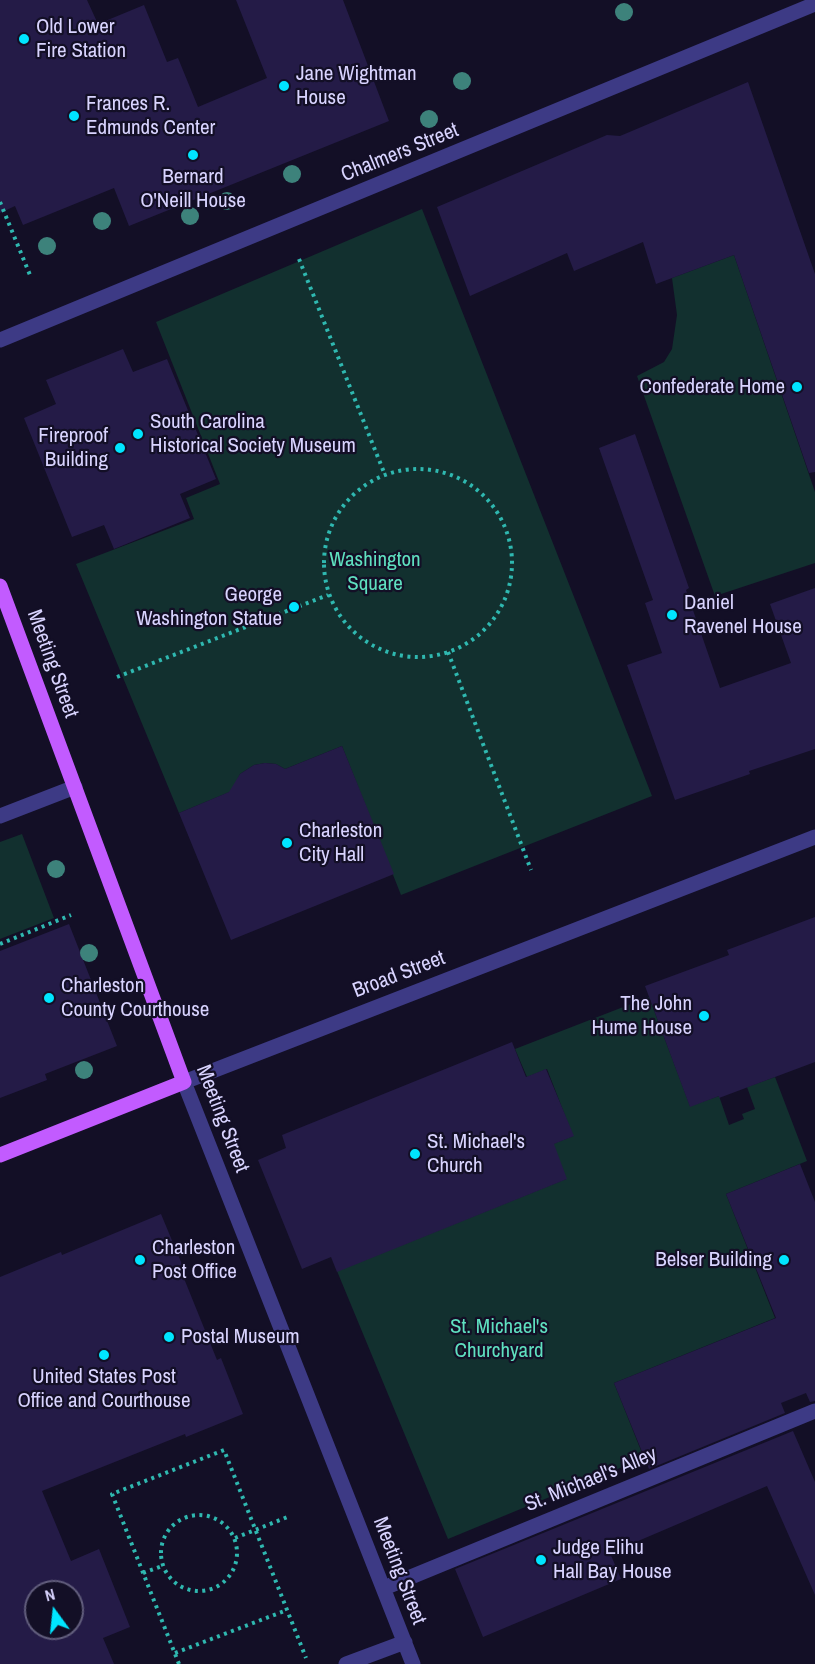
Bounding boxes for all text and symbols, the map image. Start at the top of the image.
place label: Old Lower Fire Station [36,14,126,64]
marker: Old Lower Fire Station [17,32,31,46]
place label: Jane Wightman House [296,61,417,111]
marker: Jane Wightman House [277,79,291,93]
place label: Frances R. Edmunds Center [86,91,215,141]
marker: Frances R. Edmunds Center [67,109,81,123]
street label: Chalmers Street [338,118,462,188]
marker: Bernard O'Neill House [186,148,200,162]
place label: Bernard O'Neill House [140,164,246,214]
place label: Confederate Home [640,374,785,400]
marker: Confederate Home [790,380,804,394]
place label: South Carolina Historical Society Museum [150,409,356,459]
place label: Fireproof Building [38,423,108,473]
marker: South Carolina Historical Society Museum [131,427,145,441]
marker: Fireproof Building [113,441,127,455]
park label: Washington Square [329,547,421,597]
place label: George Washington Statue [136,582,282,632]
place label: Daniel Ravenel House [684,590,802,640]
marker: George Washington Statue [287,600,301,614]
street label: Meeting Street [21,607,83,721]
marker: Daniel Ravenel House [665,608,679,622]
place label: Charleston City Hall [299,818,382,868]
marker: Charleston City Hall [280,836,294,850]
street label: Broad Street [349,946,449,1004]
place label: Charleston County Courthouse [61,973,209,1023]
marker: Charleston County Courthouse [42,991,56,1005]
place label: The John Hume House [592,991,692,1041]
marker: The John Hume House [697,1009,711,1023]
street label: Meeting Street [190,1062,254,1176]
place label: St. Michael's Church [427,1129,525,1179]
marker: St. Michael's Church [408,1147,422,1161]
place label: Charleston Post Office [152,1235,237,1285]
place label: Belser Building [655,1247,772,1273]
marker: Charleston Post Office [133,1253,147,1267]
marker: Belser Building [777,1253,791,1267]
park label: St. Michael's Churchyard [450,1314,548,1364]
place label: Postal Museum [181,1324,300,1350]
marker: Postal Museum [162,1330,176,1344]
marker: United States Post Office and Courthouse [97,1348,111,1362]
place label: United States Post Office and Courthouse [18,1364,190,1414]
street label: St. Michael's Alley [521,1442,661,1518]
street label: Meeting Street [367,1514,431,1628]
place label: Judge Elihu Hall Bay House [553,1535,672,1585]
marker: Judge Elihu Hall Bay House [534,1553,548,1567]
north arrow [24,1580,84,1640]
text: N [42,1583,57,1606]

